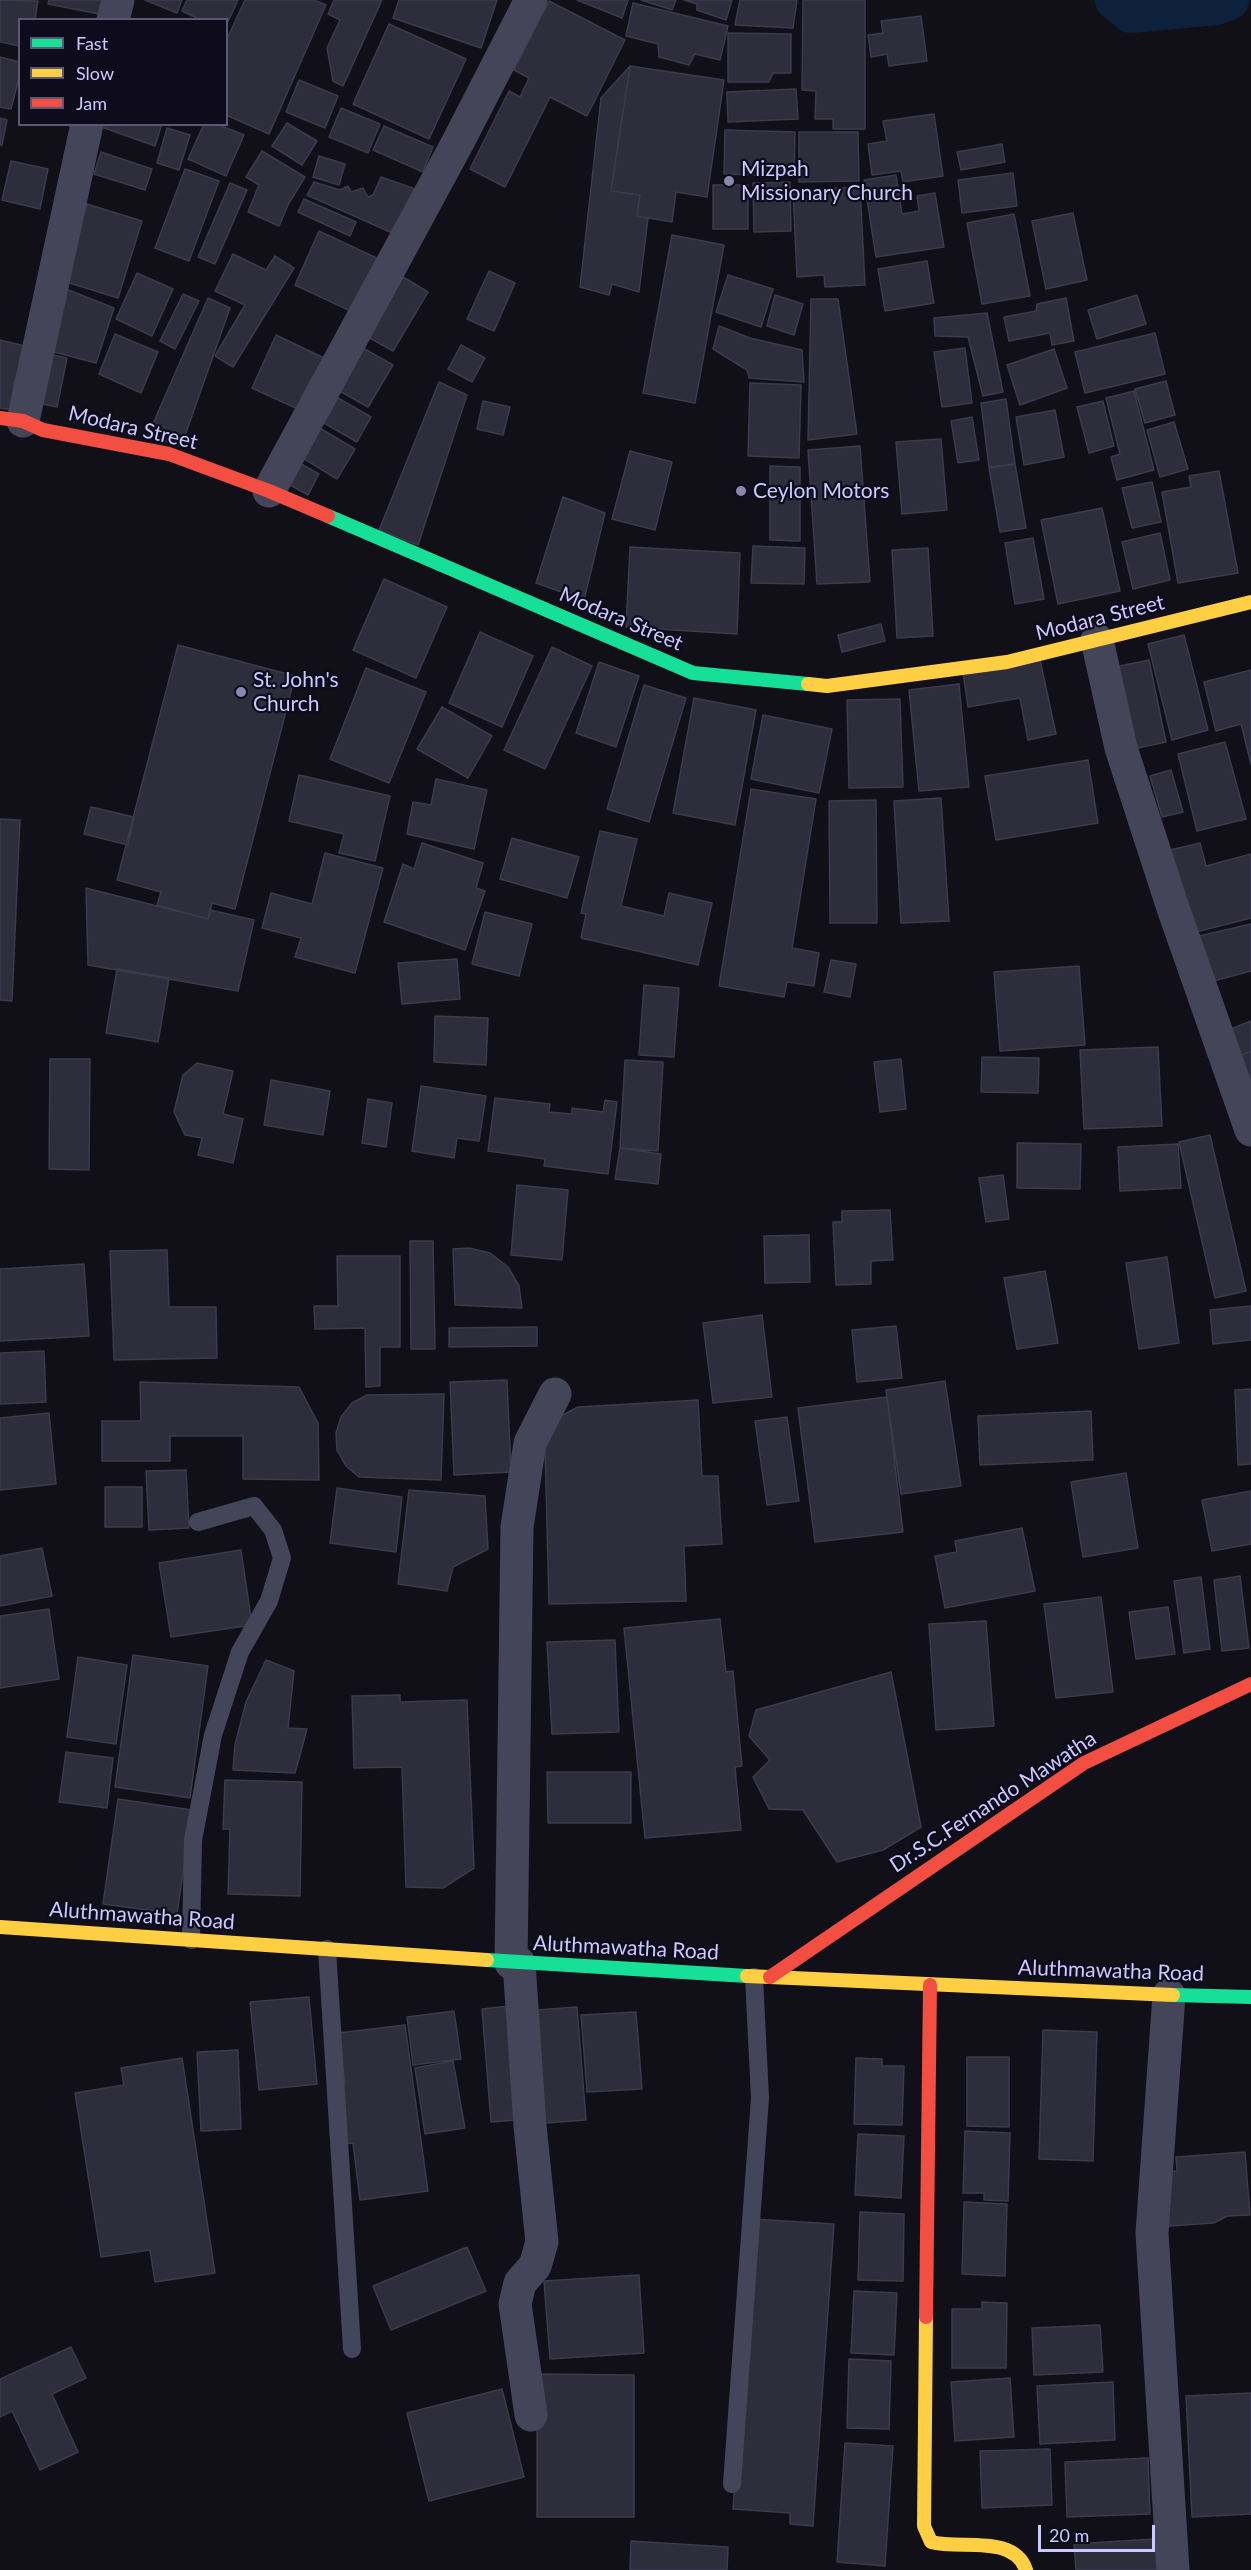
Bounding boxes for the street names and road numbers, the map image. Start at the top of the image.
street label: Modara Street [66,401,200,455]
street label: Modara Street [555,582,687,656]
street label: Modara Street [1033,590,1167,646]
street label: Dr.S.C.Fernando Mawatha [885,1726,1101,1878]
street label: Aluthmawatha Road [48,1897,236,1935]
street label: Aluthmawatha Road [532,1931,720,1965]
street label: Aluthmawatha Road [1018,1955,1204,1987]

